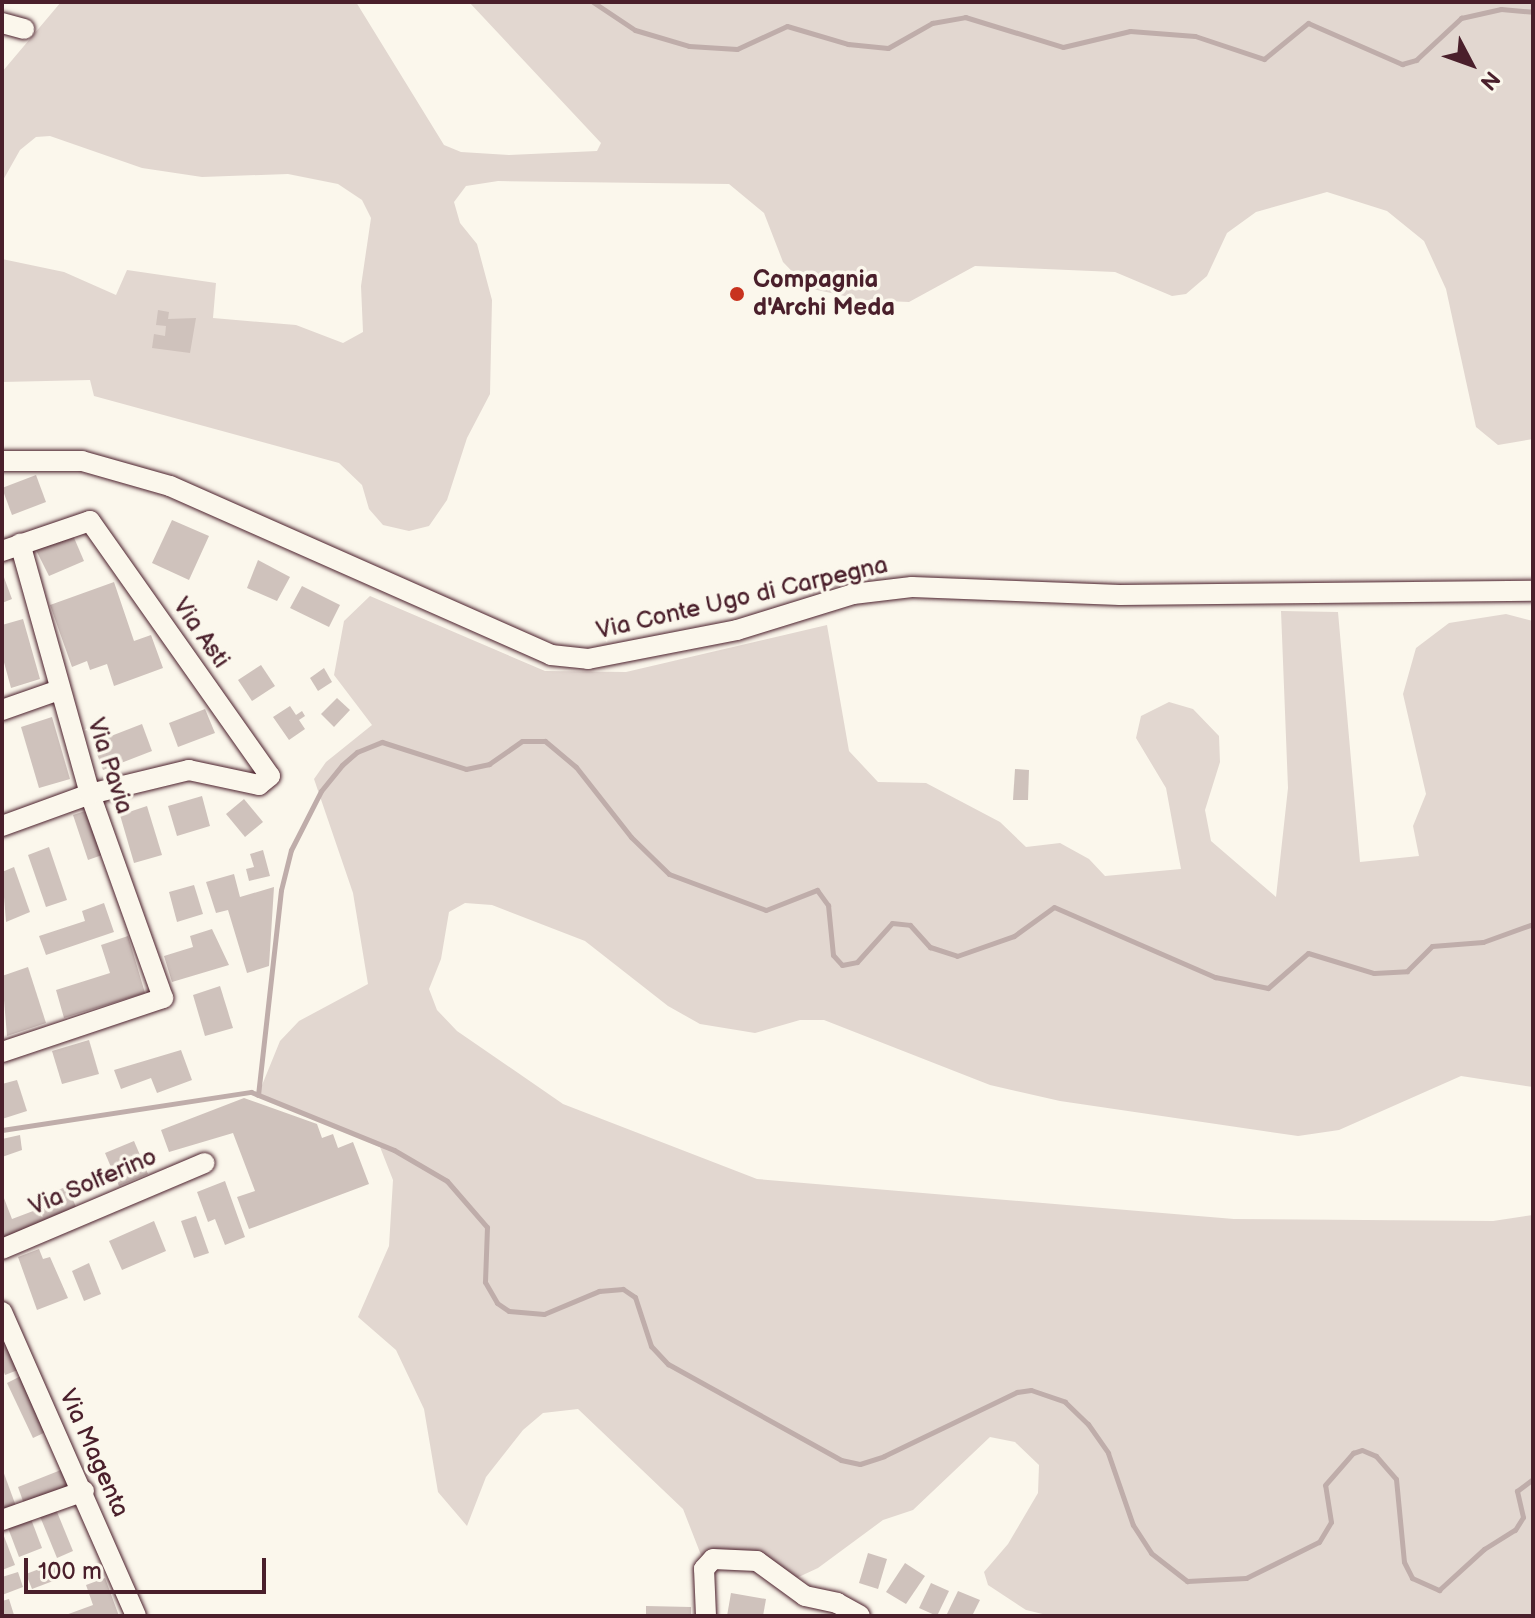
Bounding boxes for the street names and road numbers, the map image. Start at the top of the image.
street label: Via Conte Ugo di Carpegna [594,550,890,646]
street label: Via Asti [167,592,235,674]
street label: Via Pavia [81,714,139,818]
street label: Via Solferino [25,1142,161,1222]
street label: Via Magenta [53,1385,135,1521]

